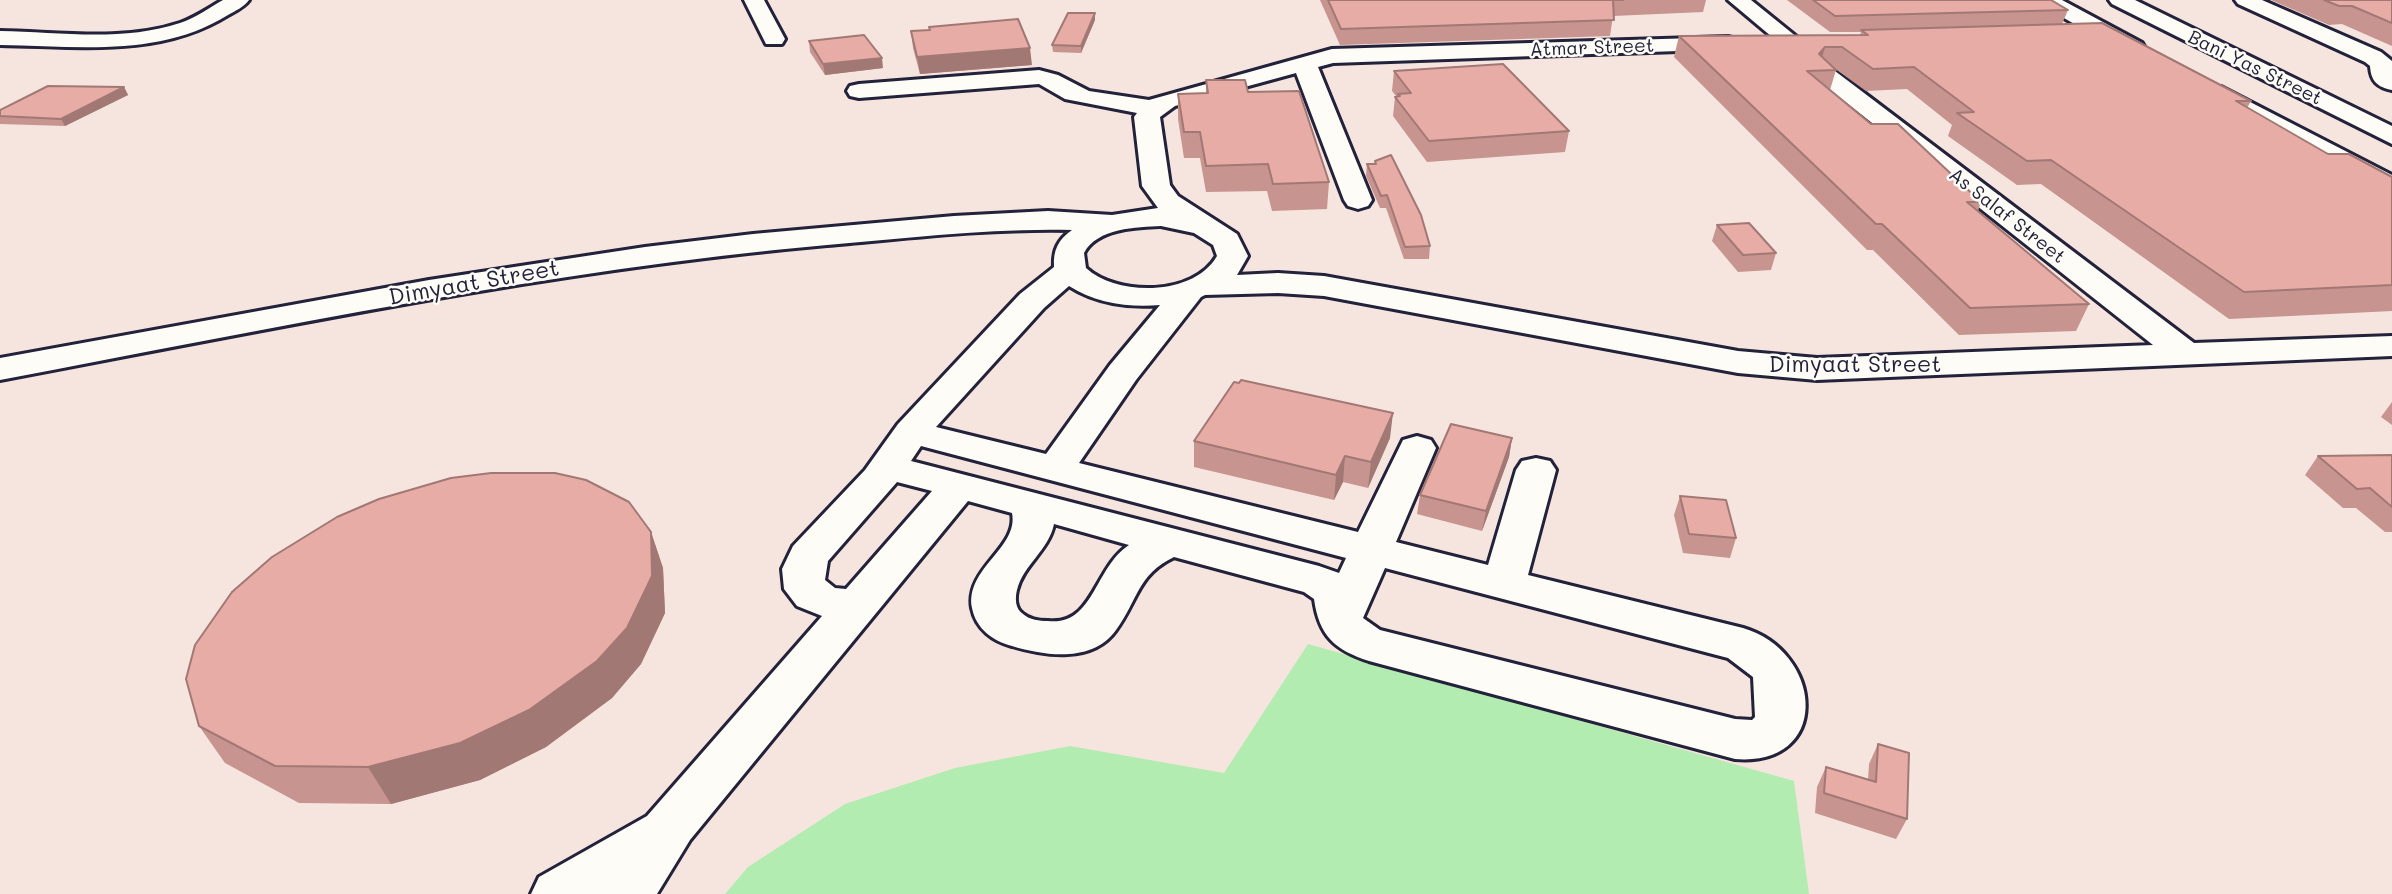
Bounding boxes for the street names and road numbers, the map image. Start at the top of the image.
street label: Bani Yas Street [2184,26,2326,110]
street label: Atmar Street [1529,34,1655,62]
street label: As Salaf Street [1944,163,2070,269]
street label: Dimyaat Street [387,254,561,312]
street label: Dimyaat Street [1769,351,1941,379]

